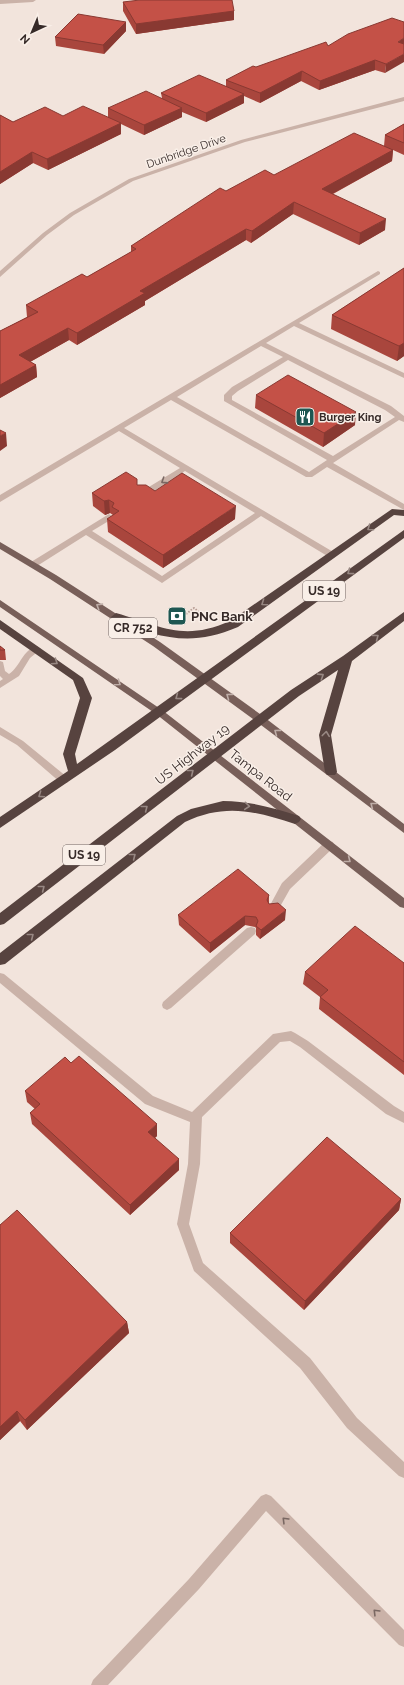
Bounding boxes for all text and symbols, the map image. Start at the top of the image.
north arrow [12,12,52,52]
text: N [18,31,33,46]
street label: Dunbridge Drive [145,132,228,171]
restaurant icon: Burger King [294,406,316,428]
place label: Burger King [319,411,381,424]
one-way arrow [161,476,168,484]
one-way arrow [367,523,374,531]
one-way arrow [347,567,354,574]
road number: US 19 [303,581,345,601]
one-way arrow [261,598,268,606]
one-way arrow [96,603,103,611]
bank icon: PNC Bank [166,605,188,627]
place label: PNC Bank [191,609,253,624]
road number: CR 752 [109,618,157,638]
one-way arrow [371,635,378,642]
one-way arrow [51,657,58,665]
one-way arrow [317,673,324,681]
one-way arrow [113,678,120,685]
one-way arrow [176,693,183,700]
one-way arrow [227,694,234,701]
street label: US Highway 19 [152,721,232,788]
one-way arrow [275,729,282,736]
one-way arrow [322,731,331,737]
street label: Tampa Road [226,746,295,804]
one-way arrow [187,770,194,777]
one-way arrow [39,790,46,797]
one-way arrow [244,802,251,811]
one-way arrow [371,803,378,810]
one-way arrow [140,806,147,813]
road number: US 19 [63,845,105,865]
one-way arrow [129,853,136,860]
one-way arrow [344,855,351,862]
one-way arrow [37,885,44,892]
one-way arrow [26,933,33,940]
one-way arrow [282,1517,290,1525]
one-way arrow [374,1609,381,1617]

